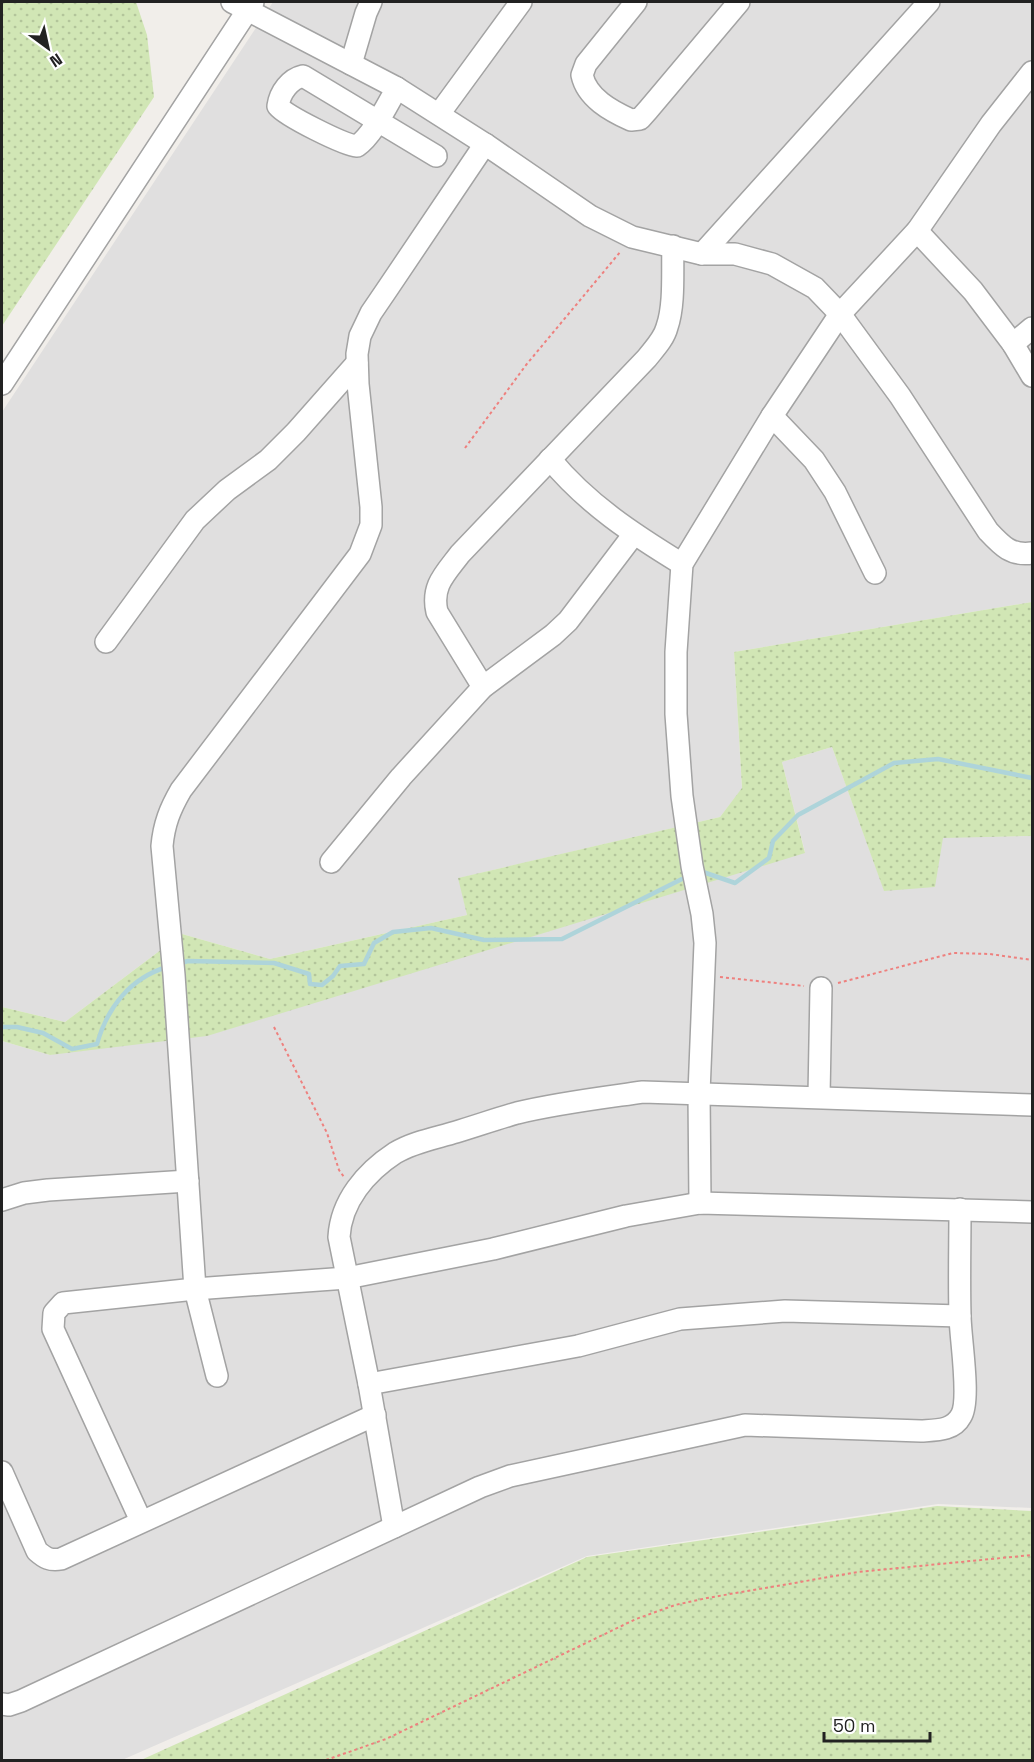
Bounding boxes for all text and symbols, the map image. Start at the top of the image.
north arrow [18,18,78,78]
text: N [46,48,66,72]
scale bar [824,1705,930,1743]
text: 50 m [833,1714,875,1737]

